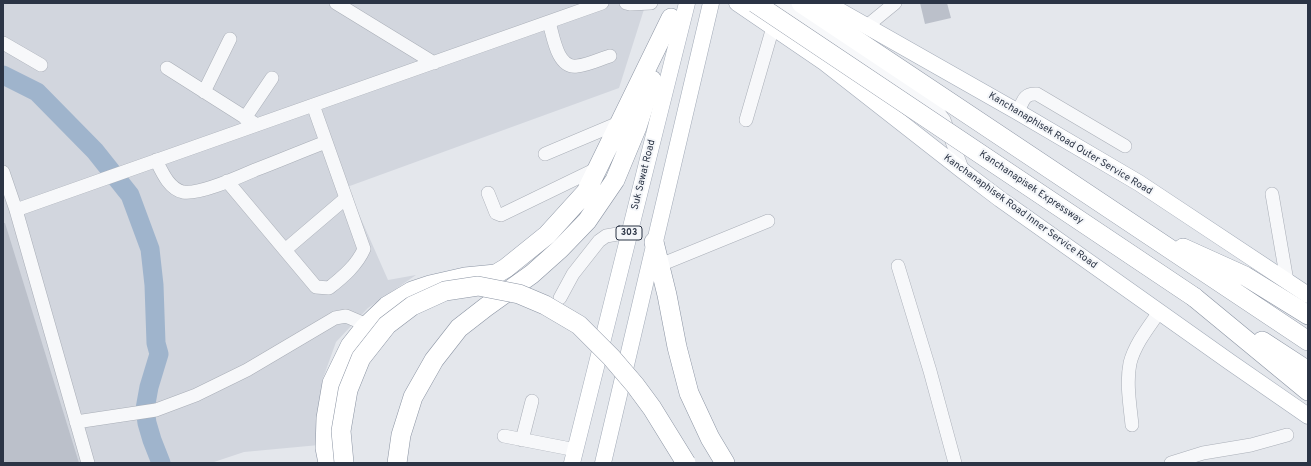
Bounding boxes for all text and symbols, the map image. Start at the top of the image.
street label: Kanchanaphisek Road Outer Service Road [986,90,1154,198]
street label: Suk Sawat Road [629,139,659,211]
street label: Kanchanapisek Expressway [977,149,1085,227]
street label: Kanchanaphisek Road Inner Service Road [941,152,1099,272]
road number: 303 [616,226,642,240]

